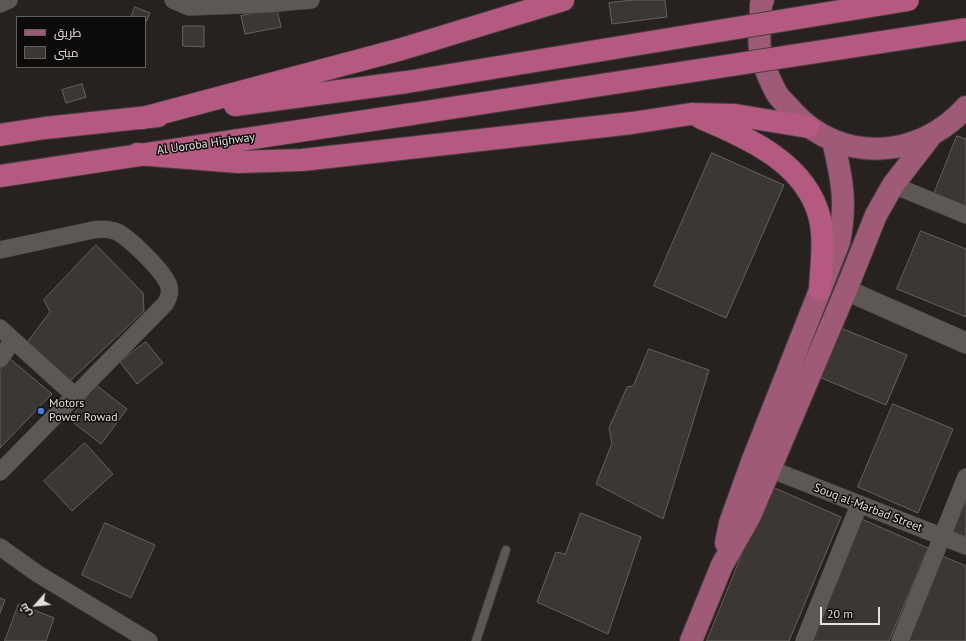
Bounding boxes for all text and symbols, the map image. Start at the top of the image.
legend [16,16,146,68]
text: طريق [54,25,81,40]
text: مبنى [54,45,79,60]
street label: Al Uoroba Highway [156,130,256,158]
place label: Motors Power Rowad [49,397,118,425]
marker: Motors Power Rowad [36,406,46,416]
street label: Souq al-Marbad Street [812,481,924,535]
north arrow [16,585,56,625]
scale bar [822,599,882,625]
text: ش [16,601,35,620]
text: 20 m [827,606,853,621]

